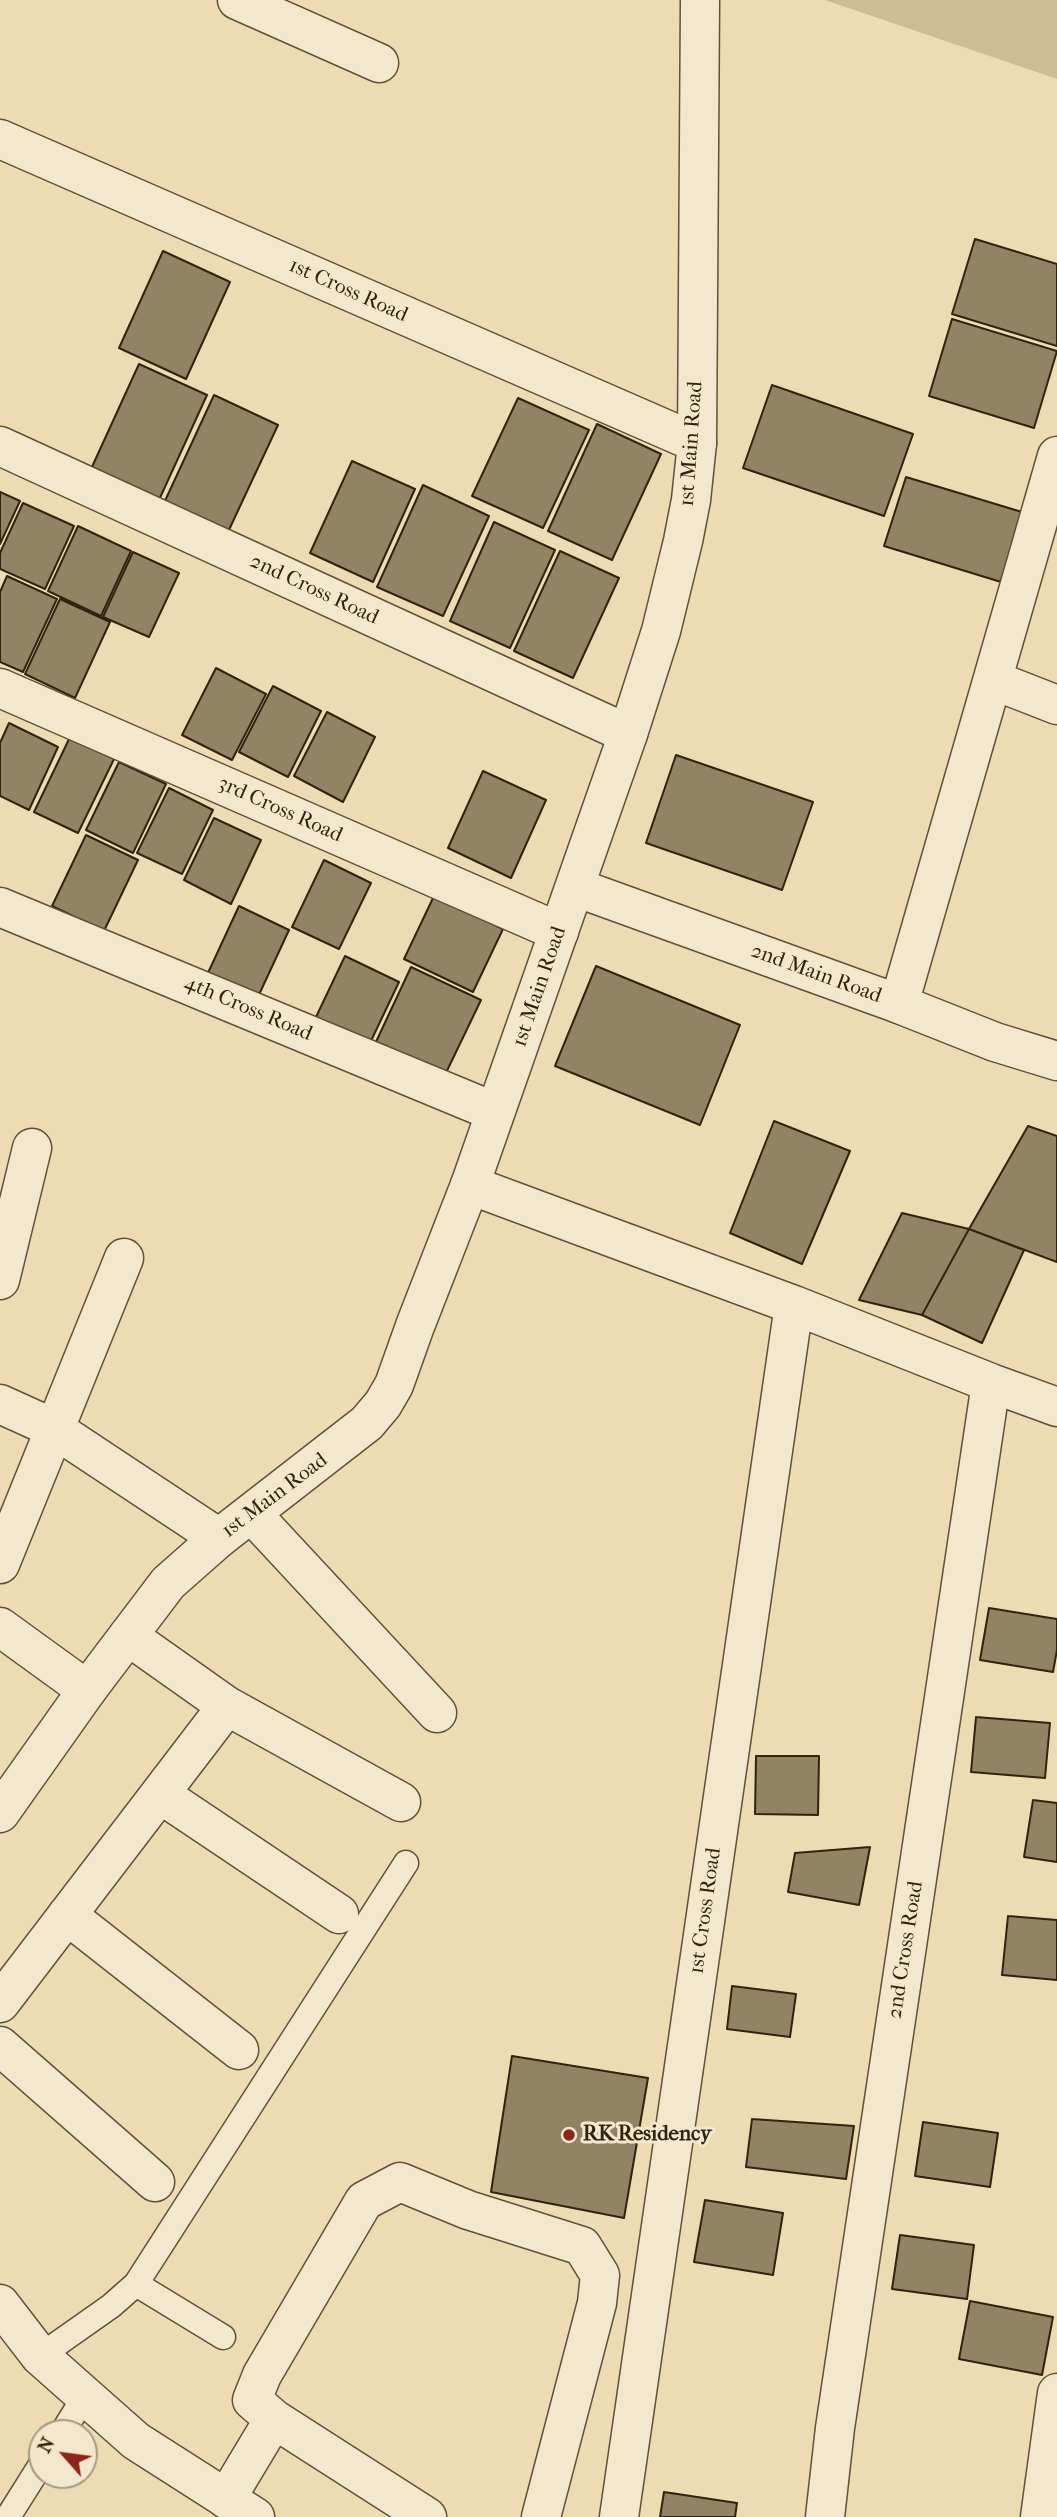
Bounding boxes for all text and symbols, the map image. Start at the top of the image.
street label: 1st Cross Road [285,254,411,328]
street label: 1st Main Road [675,380,709,508]
street label: 2nd Cross Road [246,549,382,631]
street label: 3rd Cross Road [214,771,346,849]
street label: 1st Main Road [508,923,572,1051]
street label: 2nd Main Road [747,939,885,1009]
street label: 4th Cross Road [180,971,316,1047]
street label: 1st Main Road [217,1448,333,1544]
street label: 1st Cross Road [685,1846,727,1976]
street label: 2nd Cross Road [883,1879,929,2021]
place label: RK Residency [583,2122,711,2148]
marker: RK Residency [561,2127,577,2143]
north arrow [28,2419,98,2489]
text: N [33,2434,59,2457]

